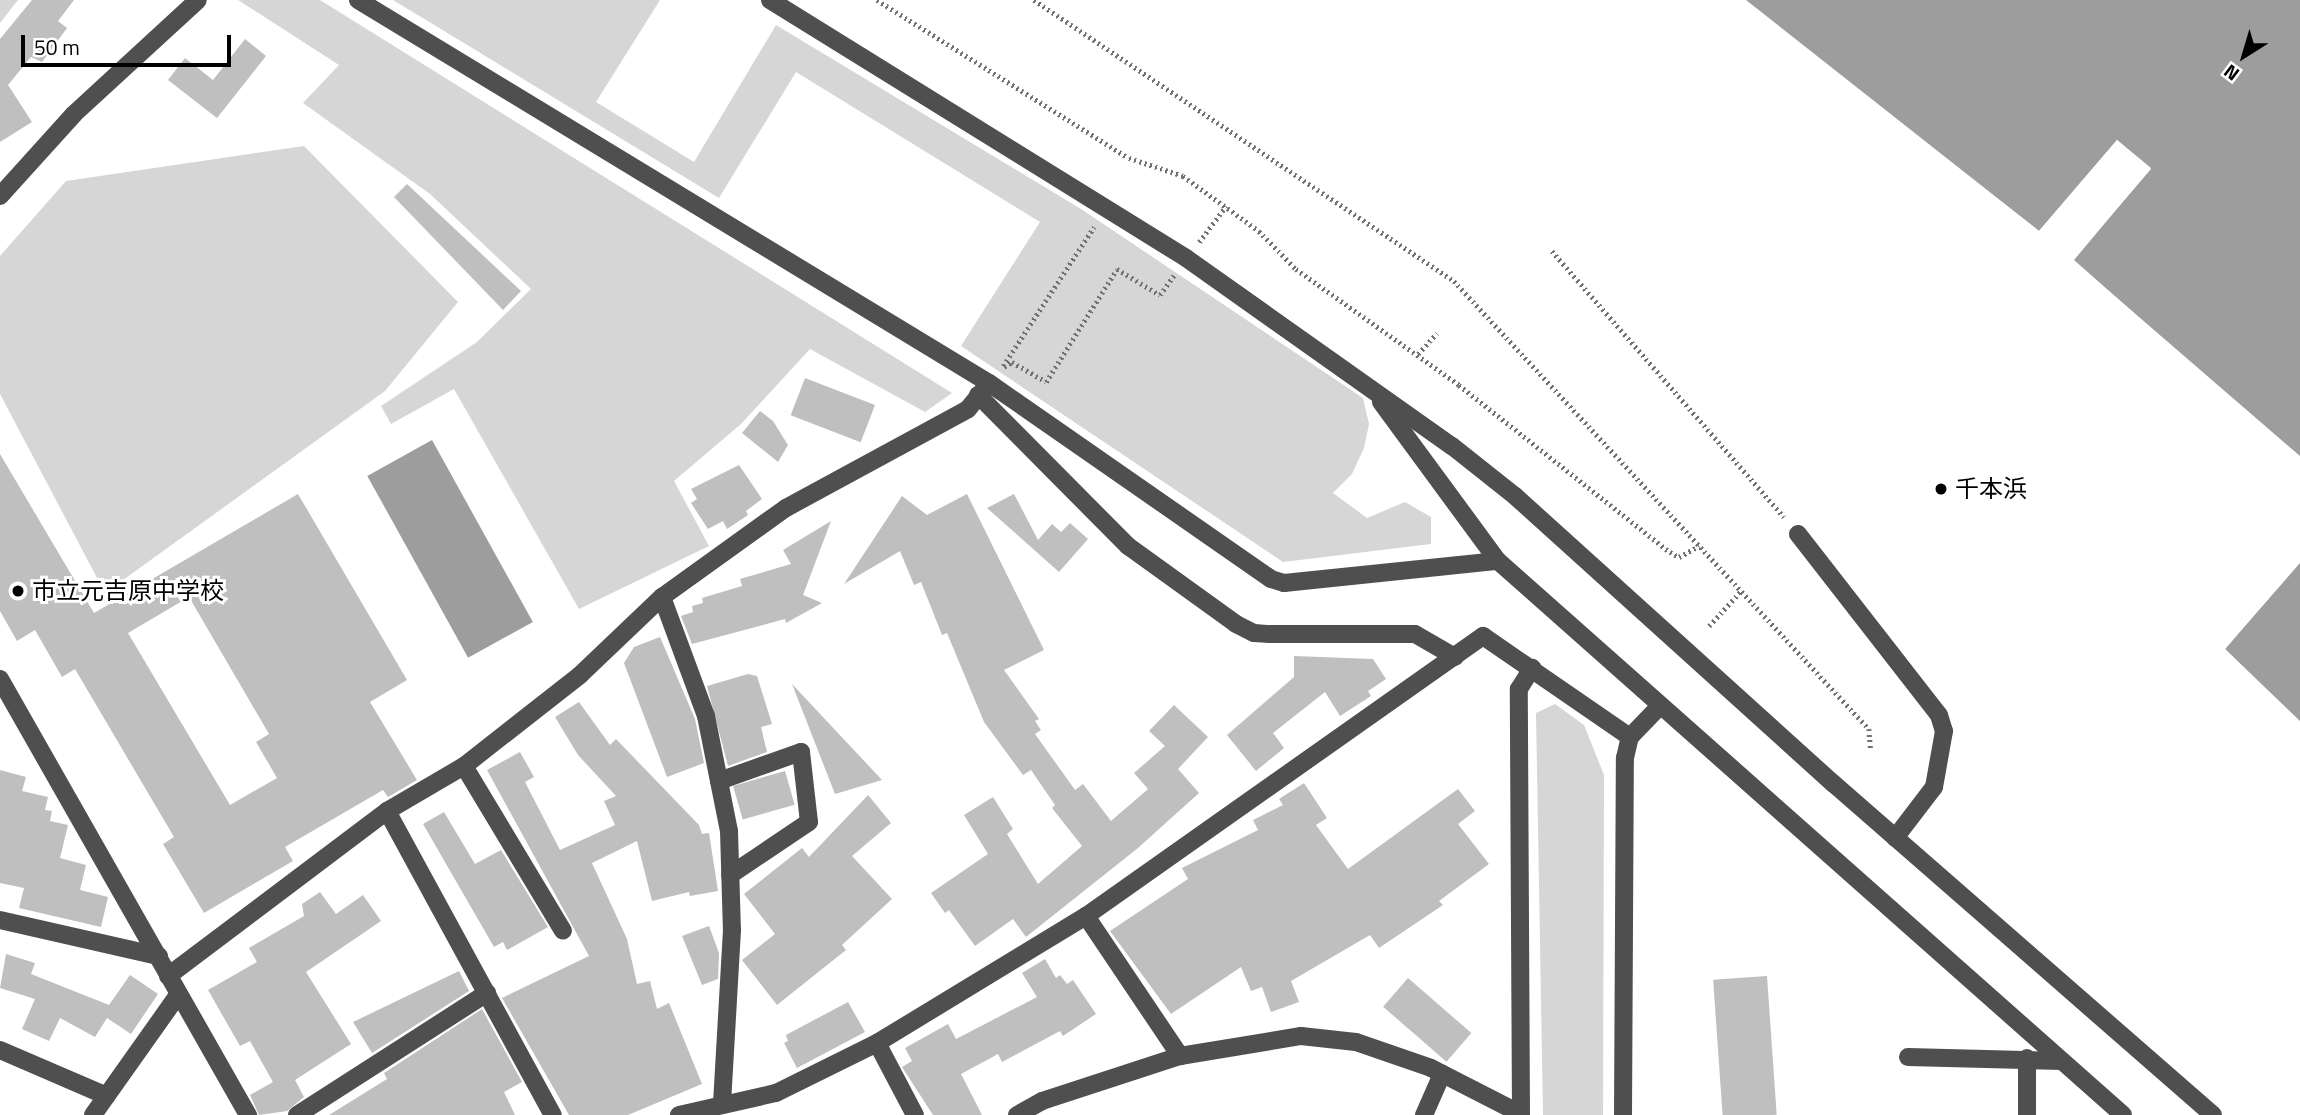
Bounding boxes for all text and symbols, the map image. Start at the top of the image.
scale bar [24,21,234,65]
north arrow [2209,21,2279,91]
text: 50 m [34,31,80,63]
text: N [2217,58,2245,89]
place label: 千本浜 [1955,475,2027,503]
marker: 千本浜 [1933,481,1949,497]
place label: 市立元吉原中学校 [32,577,224,605]
marker: 市立元吉原中学校 [10,583,26,599]

